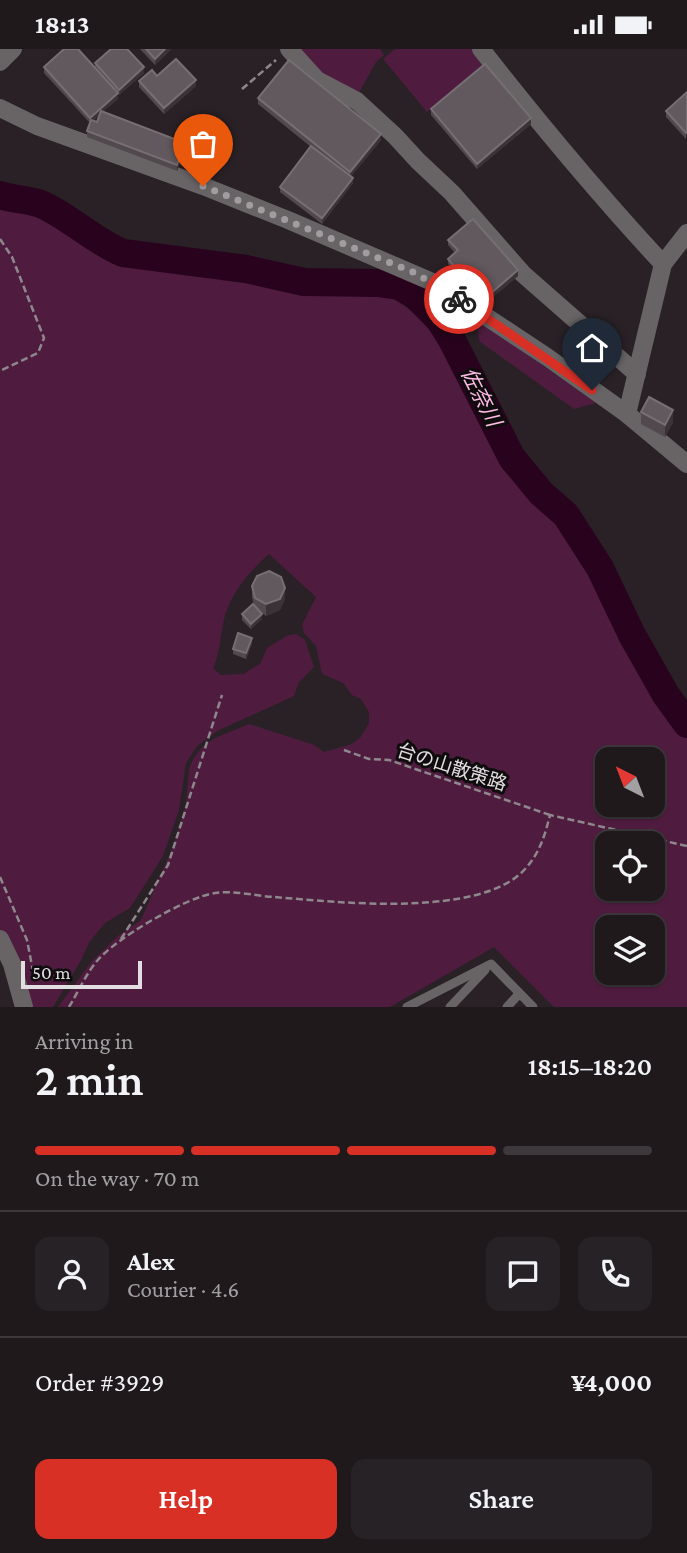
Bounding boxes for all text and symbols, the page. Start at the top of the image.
text: 18:13 [35,10,90,39]
pin [173,114,233,186]
icon: bag [184,125,222,163]
courier [424,264,494,334]
icon: bike [440,280,478,318]
pin [562,318,622,390]
icon: home [573,329,611,367]
water label: 佐奈川 [456,363,507,432]
street label: 台の山散策路 [395,739,509,795]
north arrow [595,747,665,817]
map controls [595,747,665,985]
button: locate [595,831,665,901]
button: layers [595,915,665,985]
scale bar [21,958,142,990]
text: 50 m [32,962,71,983]
text: Arriving in [35,1028,133,1054]
text: 18:15–18:20 [528,1052,652,1081]
text: 2 min [35,1054,143,1105]
text: On the way · 70 m [35,1165,200,1191]
button: person [35,1237,109,1311]
button: chat [486,1237,560,1311]
button: phone [578,1237,652,1311]
text: Alex [127,1247,175,1276]
text: Courier · 4.6 [127,1276,239,1302]
text: Order #3929 [35,1368,164,1397]
text: ¥4,000 [571,1368,652,1397]
button: Help [35,1459,337,1539]
button: Share [351,1459,652,1539]

